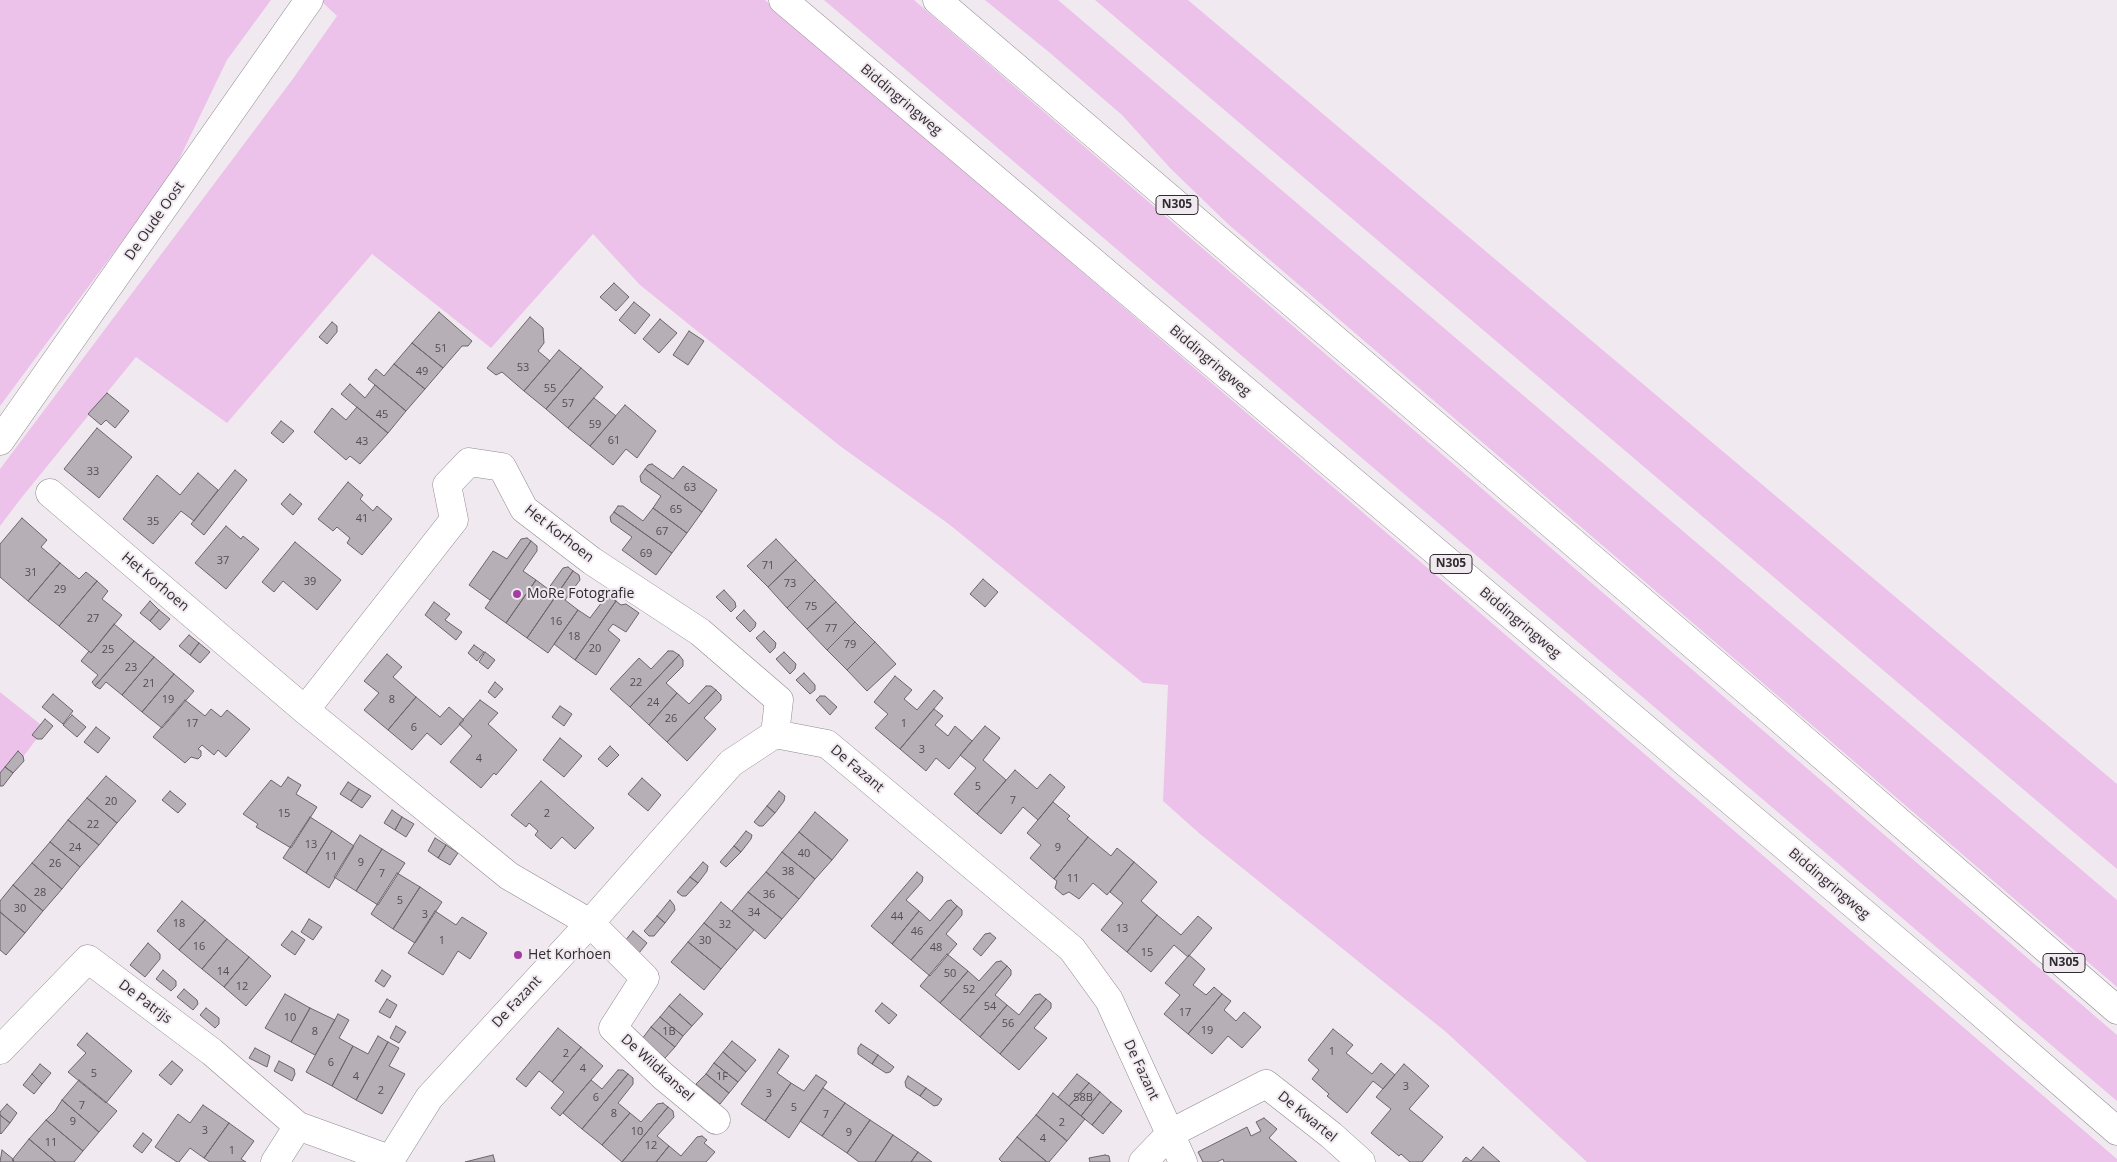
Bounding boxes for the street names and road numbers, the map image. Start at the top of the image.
street label: Biddingringweg [857,61,945,139]
street label: De Oude Oost [122,178,188,264]
road number: N305 [1156,196,1198,214]
street label: Biddingringweg [1166,322,1254,400]
street label: Het Korhoen [521,502,597,566]
street label: Het Korhoen [118,549,192,615]
road number: N305 [1430,554,1472,574]
street label: Biddingringweg [1476,584,1564,662]
street label: De Fazant [827,742,887,796]
street label: Biddingringweg [1785,845,1873,923]
road number: N305 [2043,954,2085,972]
street label: De Fazant [489,973,545,1031]
street label: De Patrijs [115,977,175,1027]
street label: De Wildkansel [617,1031,697,1105]
street label: De Fazant [1120,1037,1162,1103]
street label: De Kwartel [1274,1088,1340,1146]

